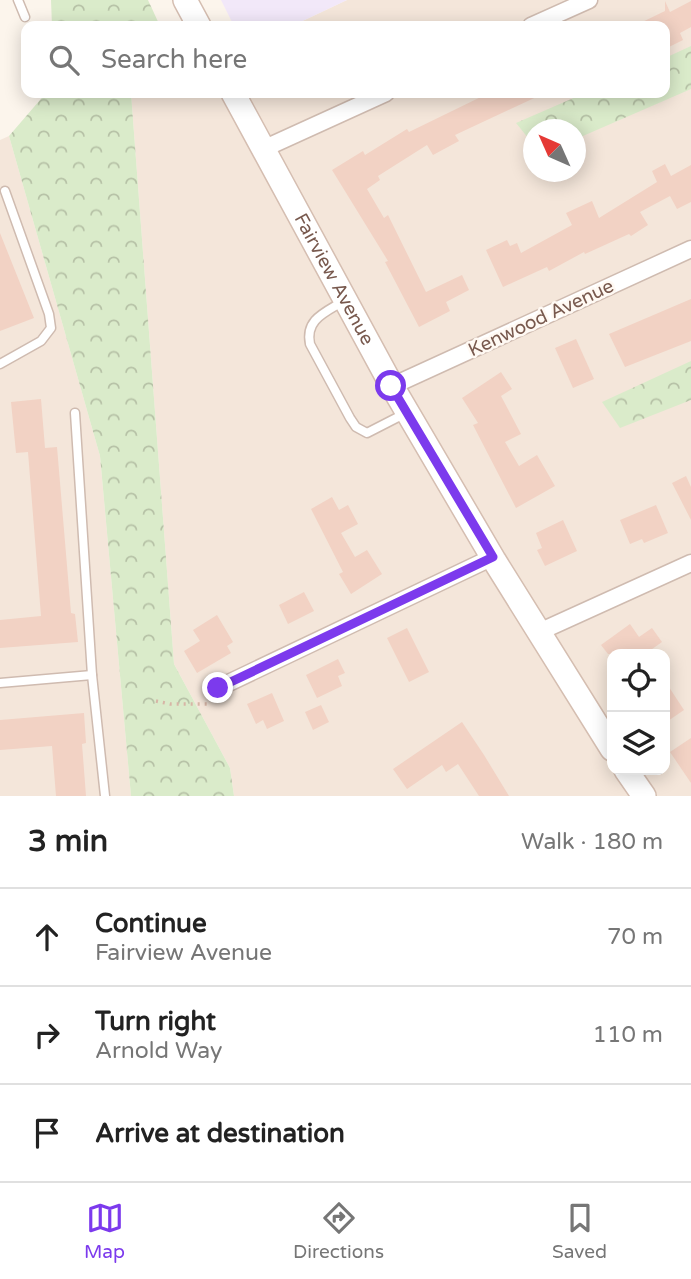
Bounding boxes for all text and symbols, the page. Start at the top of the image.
search box [21,21,670,98]
icon: search [45,41,83,79]
text: Search here [101,44,247,75]
north arrow [523,119,586,182]
street label: Fairview Avenue [290,210,379,349]
street label: Kenwood Avenue [465,275,617,361]
route start [375,370,406,401]
map controls [607,649,670,775]
button: locate [607,649,670,712]
route end [202,672,233,703]
button: layers [607,712,670,775]
text: 3 min [28,823,108,860]
text: Walk · 180 m [521,828,663,856]
text: Continue [95,908,207,939]
icon: ahead [28,918,66,956]
text: 70 m [607,923,663,951]
text: Fairview Avenue [95,939,272,967]
text: Turn right [95,1006,216,1037]
icon: right [28,1016,66,1054]
text: 110 m [593,1021,663,1049]
text: Arnold Way [95,1037,222,1065]
icon: arrive [28,1114,66,1152]
text: Arrive at destination [95,1118,345,1149]
tab: Map [84,1199,125,1263]
tab: Directions [293,1199,384,1263]
tab: Saved [552,1199,607,1263]

